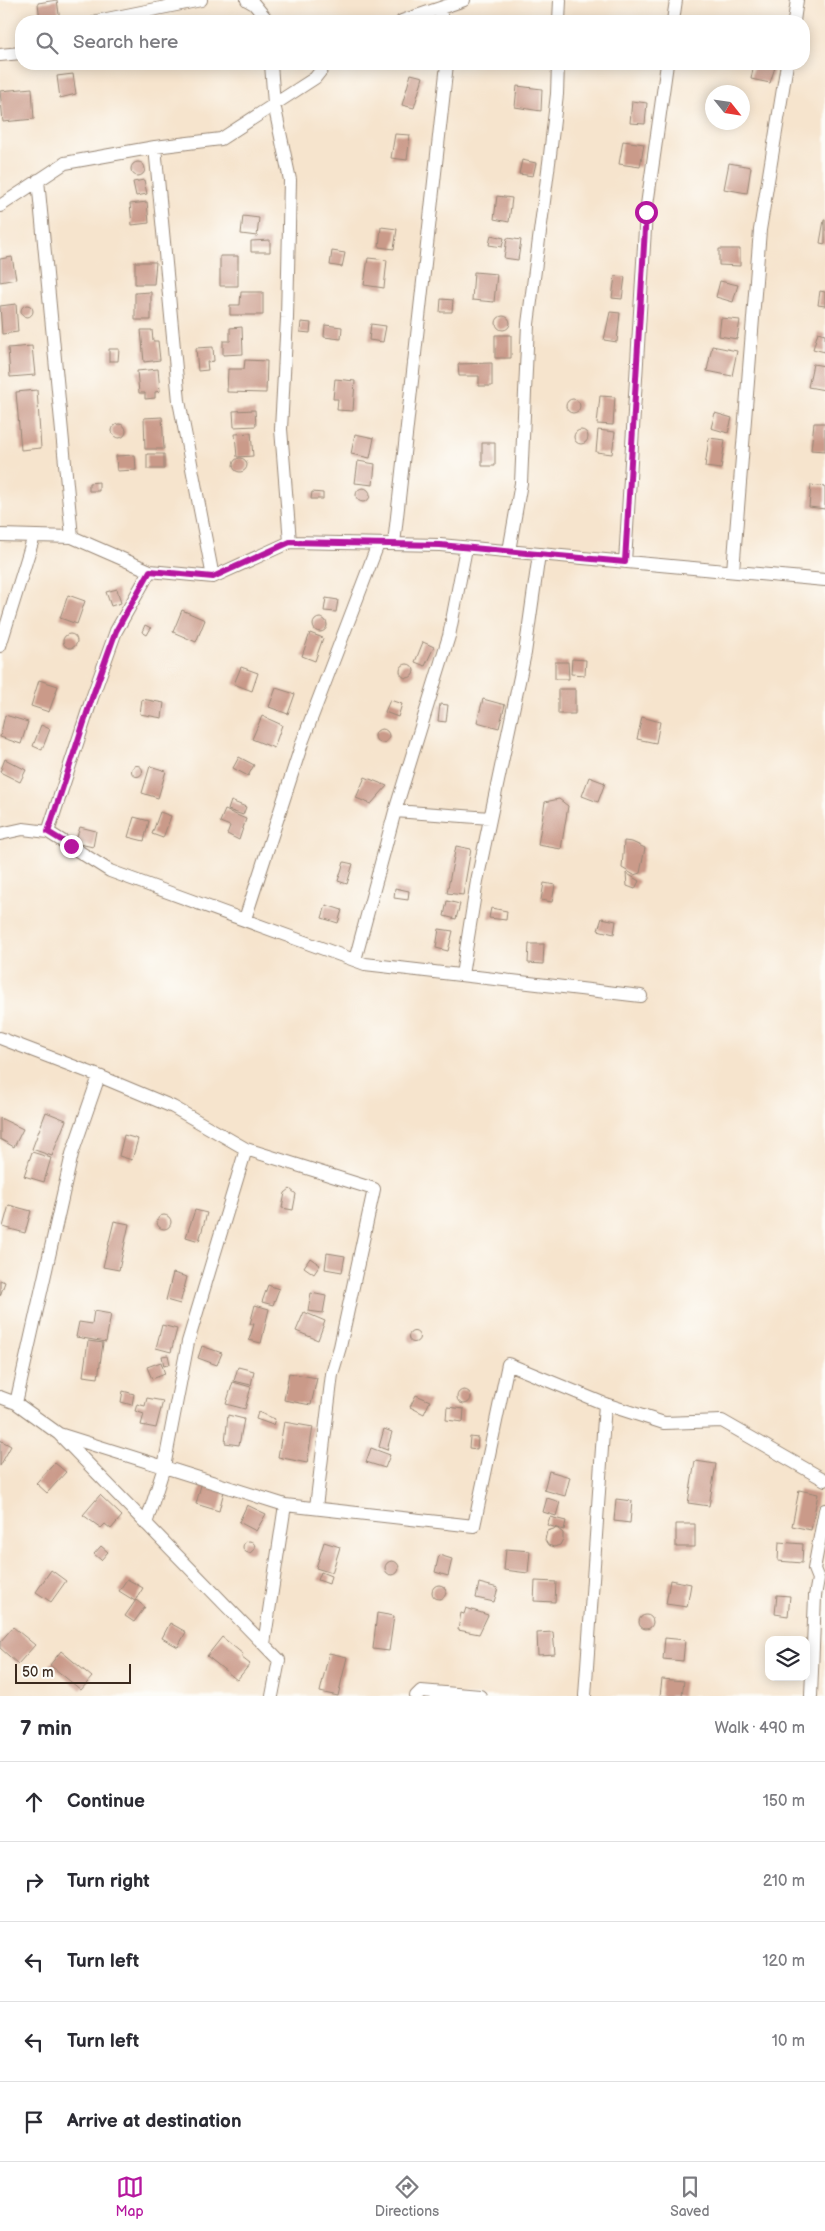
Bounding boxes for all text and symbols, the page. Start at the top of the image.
search box [15,15,810,70]
icon: search [33,29,61,57]
text: Search here [73,31,178,54]
north arrow [705,85,750,130]
route start [635,201,658,224]
route end [60,835,83,858]
map controls [765,1636,810,1681]
button: layers [765,1636,810,1681]
scale bar [15,1661,131,1684]
text: 50 m [22,1664,54,1681]
text: 7 min [20,1716,72,1741]
text: Walk · 490 m [714,1719,805,1738]
icon: ahead [20,1788,48,1816]
text: Continue [67,1790,145,1813]
text: 150 m [763,1792,805,1811]
icon: right [20,1868,48,1896]
text: Turn right [67,1870,150,1893]
text: 210 m [763,1872,805,1891]
icon: left [20,1948,48,1976]
text: Turn left [67,1950,139,1973]
text: 120 m [762,1952,805,1971]
icon: left [20,2028,48,2056]
text: Turn left [67,2030,139,2053]
text: 10 m [772,2032,805,2051]
icon: arrive [20,2108,48,2136]
text: Arrive at destination [67,2110,242,2133]
tab: Map [116,2173,144,2220]
tab: Directions [375,2173,439,2220]
tab: Saved [670,2173,709,2220]

